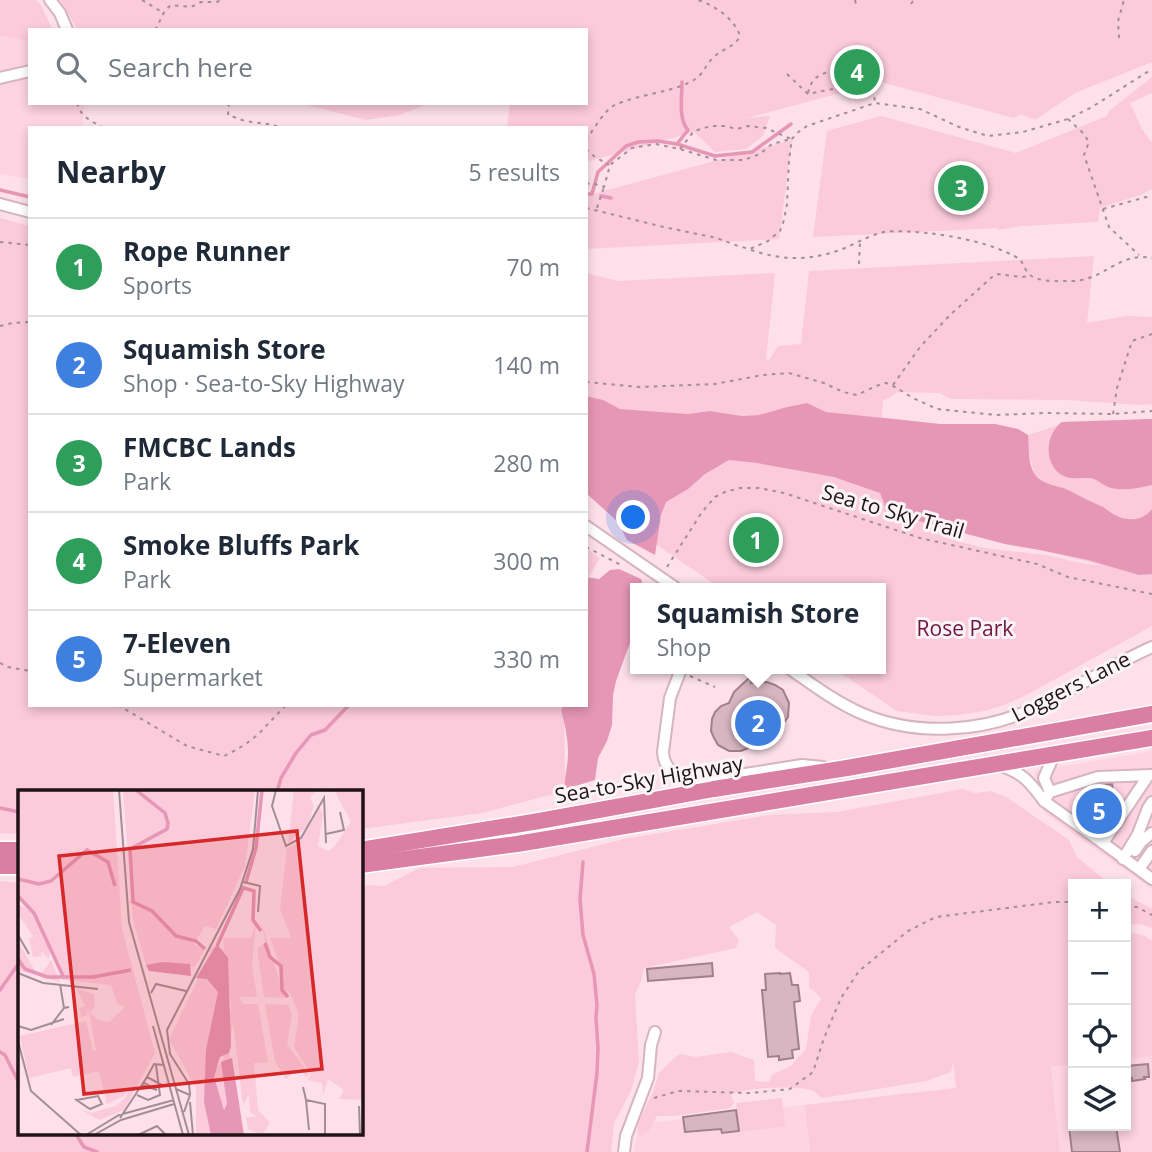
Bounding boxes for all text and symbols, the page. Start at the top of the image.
search box [28,28,588,105]
pin: 4 [834,46,880,98]
icon: search [52,48,90,86]
text: Search here [108,49,253,85]
text: Nearby [56,151,166,192]
text: 5 results [469,156,560,188]
pin: 3 [938,162,984,214]
text: Rope Runner [123,233,290,269]
text: 1 [72,251,86,283]
text: 70 m [506,251,560,283]
text: Sports [123,269,192,301]
text: Squamish Store [123,331,326,367]
text: 2 [72,349,86,381]
text: 140 m [493,349,560,381]
text: Shop · Sea-to-Sky Highway [123,367,404,399]
text: FMCBC Lands [123,429,296,465]
text: 3 [72,447,86,479]
text: 280 m [493,447,560,479]
text: Park [123,465,171,497]
street label: Sea to Sky Trail [819,477,968,545]
your location [616,500,650,534]
pin: 1 [733,514,779,566]
text: Smoke Bluffs Park [123,527,359,563]
text: 4 [72,545,86,577]
text: 300 m [493,545,560,577]
text: Park [123,563,171,595]
popup [630,583,886,674]
text: Squamish Store [657,595,859,631]
park label: Rose Park [917,614,1013,642]
text: 7-Eleven [123,625,231,661]
text: Shop [657,631,711,663]
text: 5 [72,643,86,675]
text: 330 m [493,643,560,675]
street label: Loggers Lane [1006,644,1135,728]
text: Supermarket [123,661,263,693]
pin: 2 [735,697,781,749]
street label: Sea-to-Sky Highway [553,749,746,809]
pin: 5 [1076,785,1122,837]
inset map [18,790,362,1134]
map controls [1068,879,1131,1131]
button: + [1068,879,1131,942]
button: − [1068,942,1131,1005]
button: locate [1068,1005,1131,1068]
button: layers [1068,1068,1131,1131]

